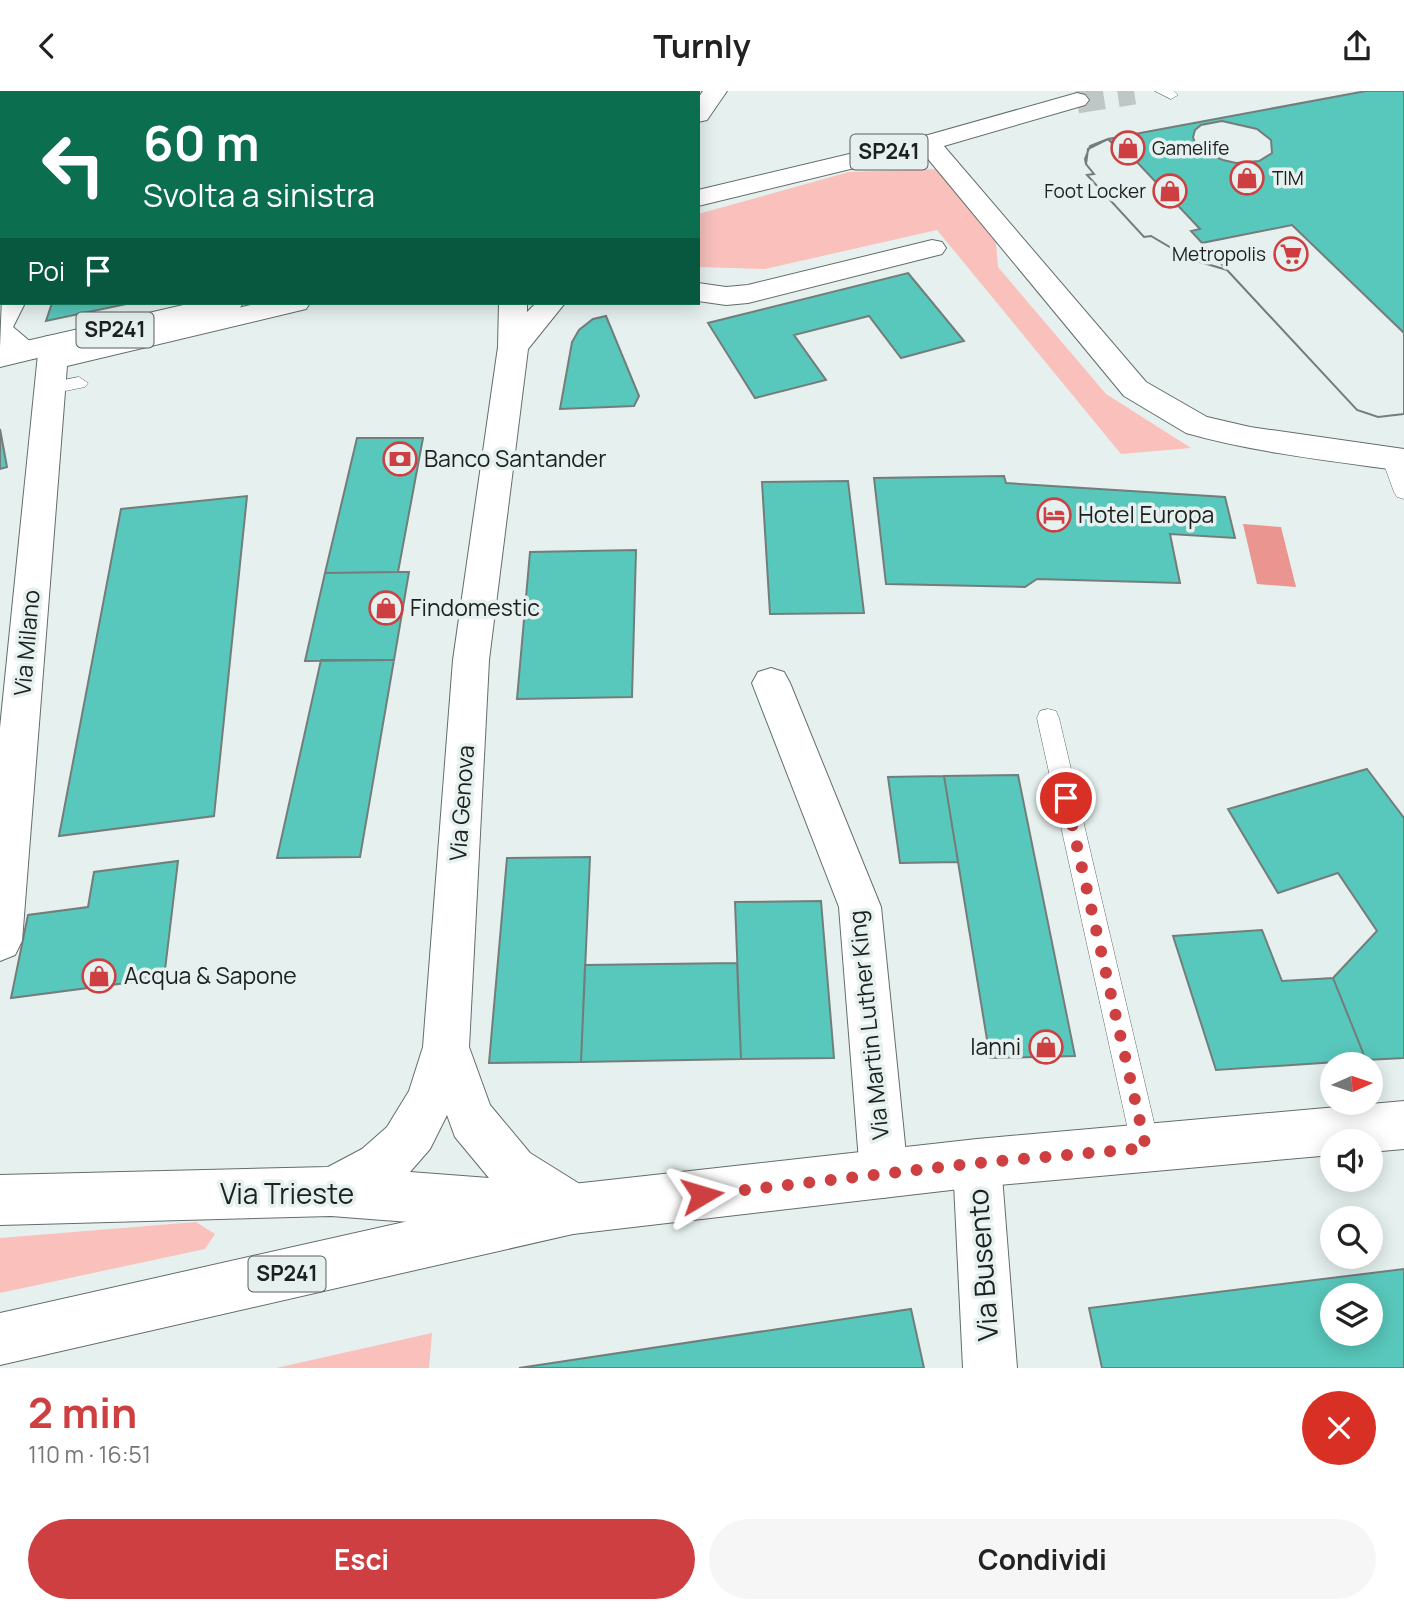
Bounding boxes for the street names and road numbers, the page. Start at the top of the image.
road number: SP241 [850,134,928,169]
road number: SP241 [76,313,154,347]
street label: Via Milano [5,589,47,697]
street label: Via Genova [441,744,481,862]
street label: Via Martin Luther King [840,909,896,1141]
street label: Via Trieste [220,1174,354,1212]
street label: Via Busento [958,1188,1006,1342]
road number: SP241 [248,1257,326,1291]

